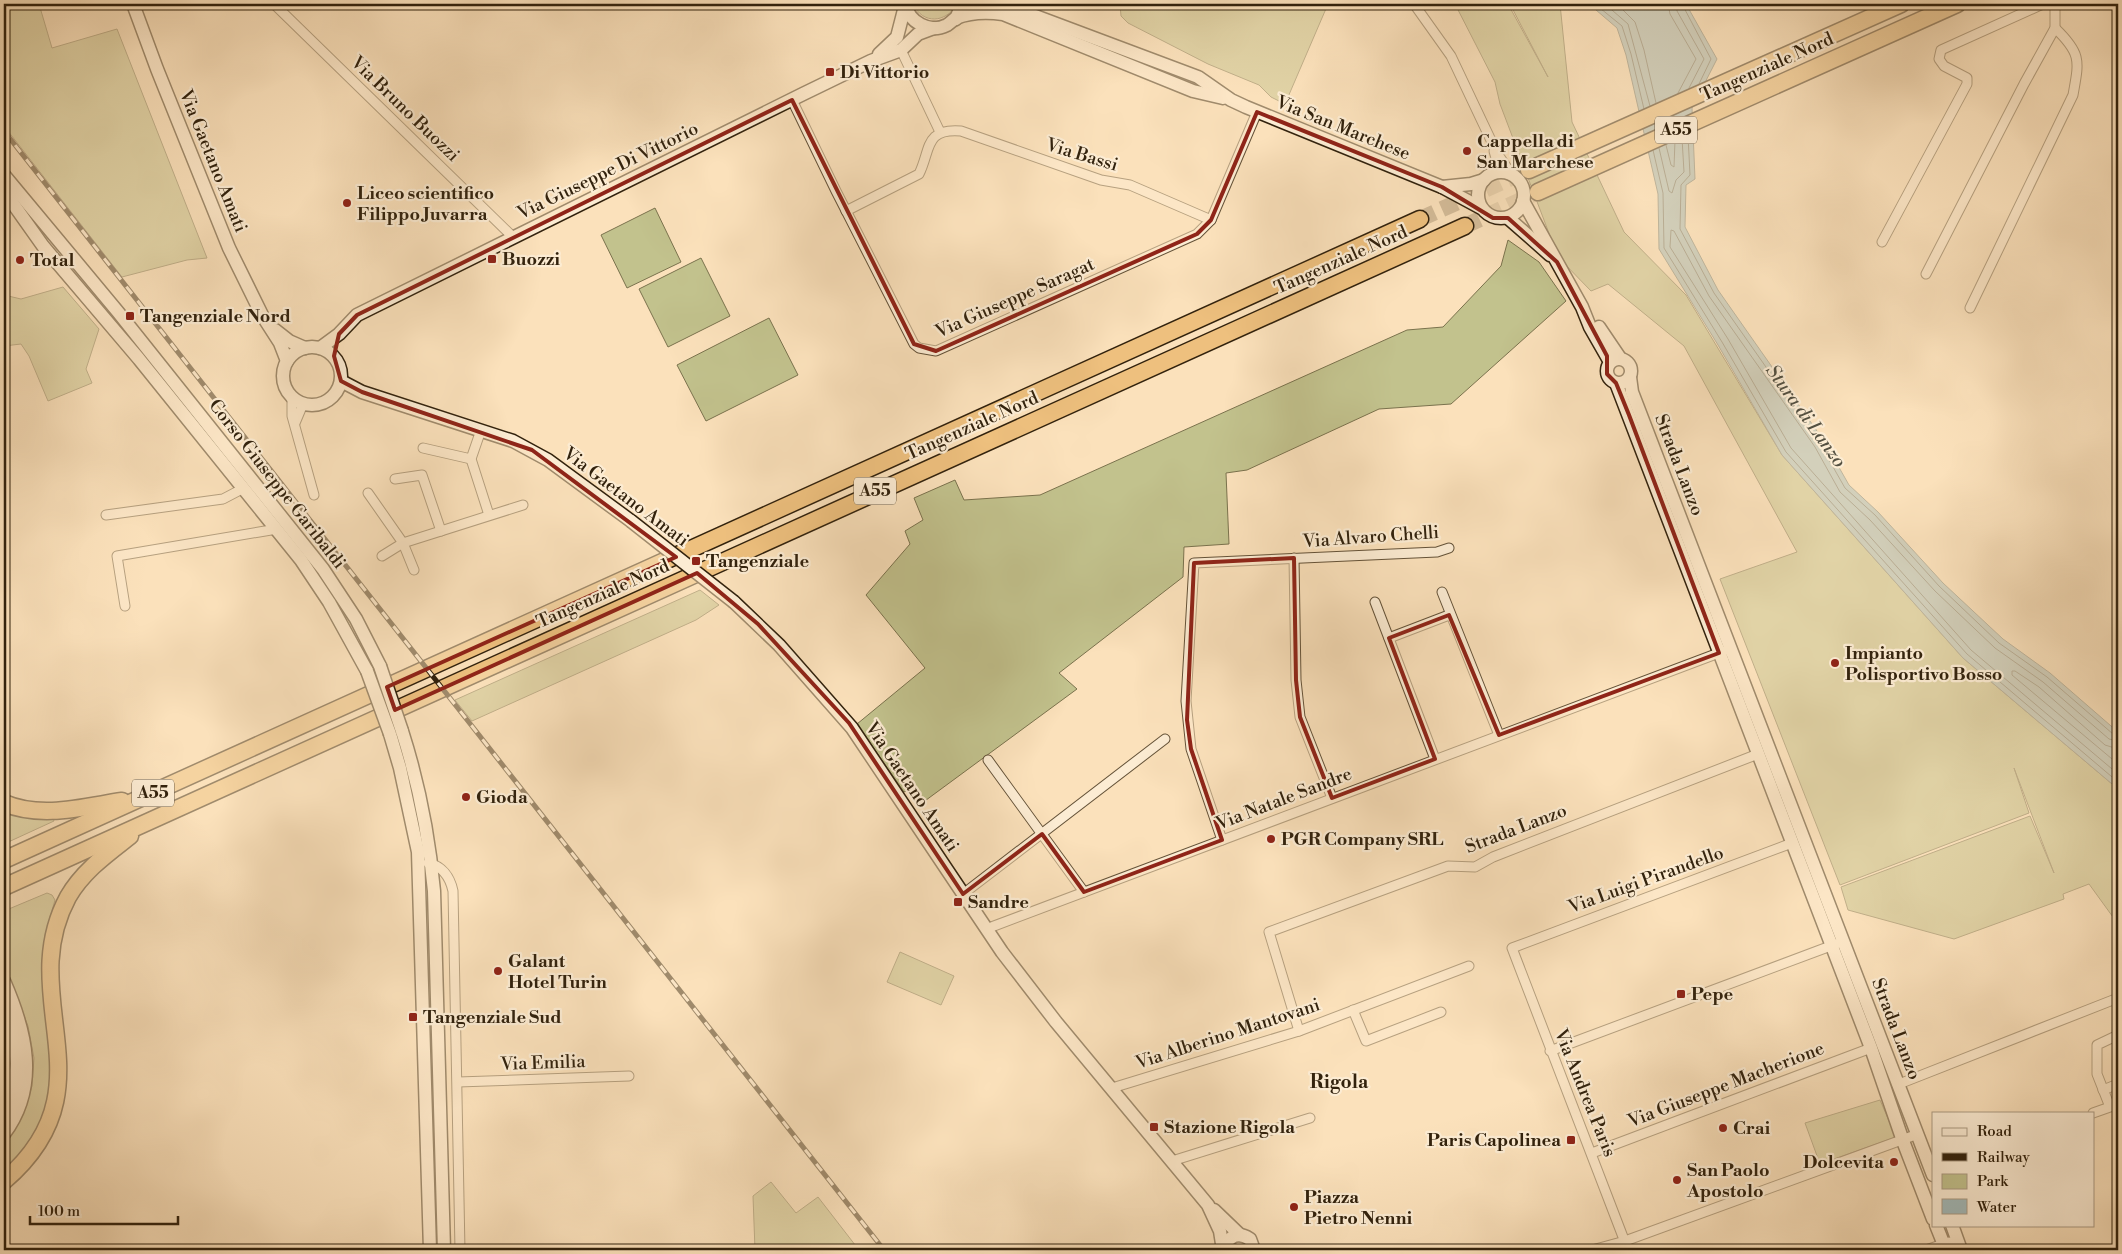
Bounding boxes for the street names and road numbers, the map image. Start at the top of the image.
street label: Tangenziale Nord [1697,27,1838,107]
street label: Via Bruno Buozzi [345,51,464,167]
street label: Via Gaetano Amati [174,85,252,236]
street label: Via San Marchese [1272,90,1414,165]
road number: A55 [1655,116,1697,144]
street label: Via Giuseppe Di Vittorio [513,117,702,225]
street label: Via Bassi [1042,133,1121,177]
street label: Tangenziale Nord [1271,220,1412,300]
street label: Via Giuseppe Saragat [931,252,1099,344]
street label: Tangenziale Nord [902,386,1043,466]
street label: Corso Giuseppe Garibaldi [204,394,351,574]
street label: Strada Lanzo [1649,411,1709,519]
street label: Via Gaetano Amati [558,441,694,552]
road number: A55 [854,478,896,504]
street label: Via Alvaro Chelli [1301,521,1440,553]
street label: Tangenziale Nord [533,554,674,634]
street label: Via Gaetano Amati [859,717,964,856]
street label: Via Natale Sandre [1212,762,1355,836]
road number: A55 [132,780,174,806]
street label: Strada Lanzo [1462,799,1570,859]
street label: Via Luigi Pirandello [1564,841,1727,919]
street label: Strada Lanzo [1866,975,1926,1083]
street label: Via Alberino Mantovani [1132,993,1323,1075]
street label: Via Andrea Paris [1549,1025,1621,1160]
street label: Via Giuseppe Macherione [1624,1037,1827,1133]
street label: Via Emilia [499,1050,587,1076]

